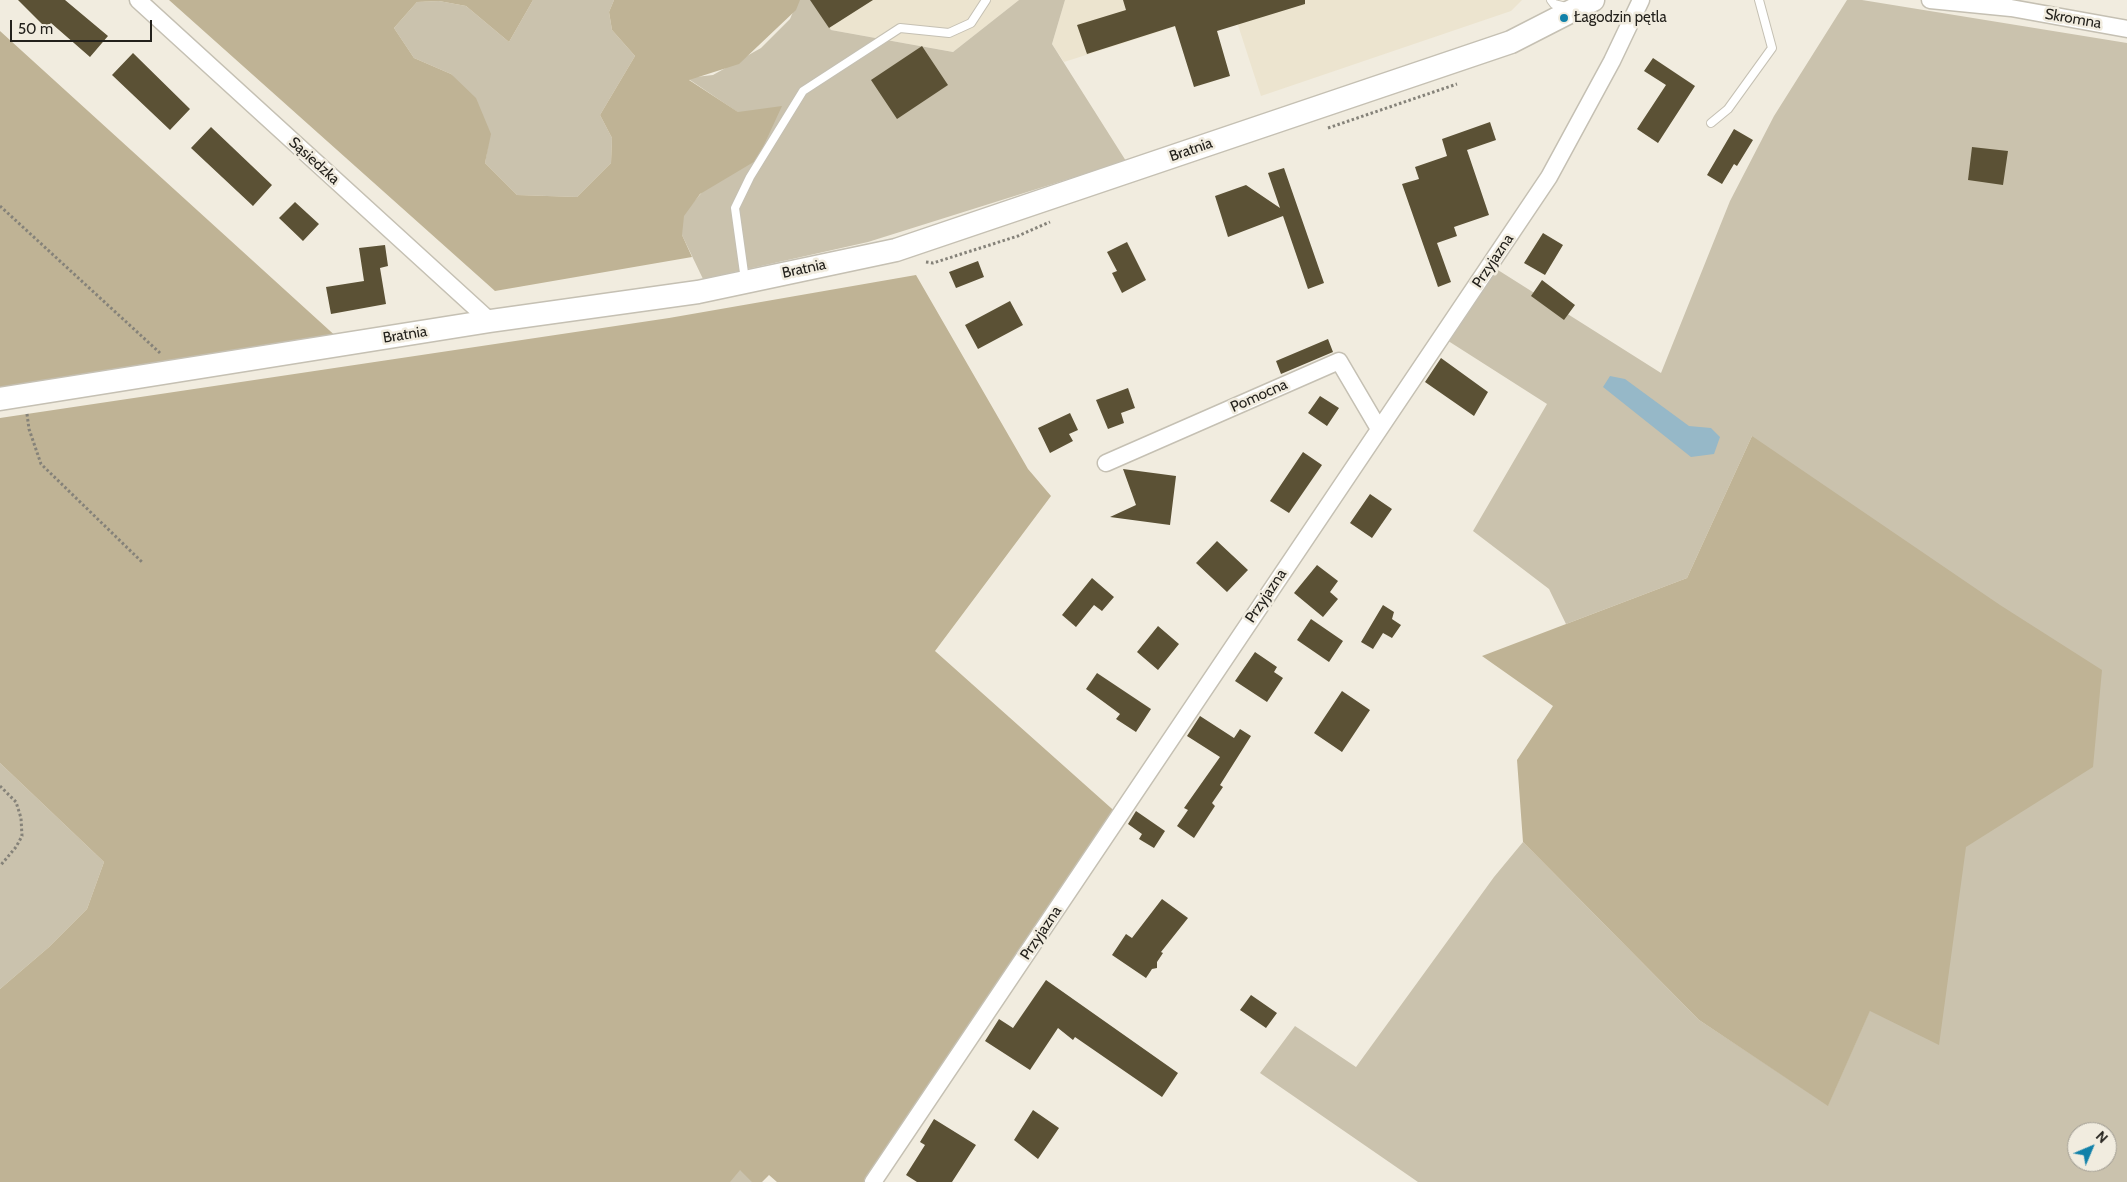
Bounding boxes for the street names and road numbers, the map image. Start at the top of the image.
street label: Skromna [2043,5,2103,33]
street label: Sąsiedzka [285,133,343,189]
street label: Bratnia [1167,134,1215,166]
street label: Przyjazna [1469,231,1517,291]
street label: Bratnia [780,256,828,282]
street label: Bratnia [382,323,428,347]
street label: Pomocna [1228,375,1290,417]
street label: Przyjazna [1242,566,1290,626]
street label: Przyjazna [1017,903,1065,963]

